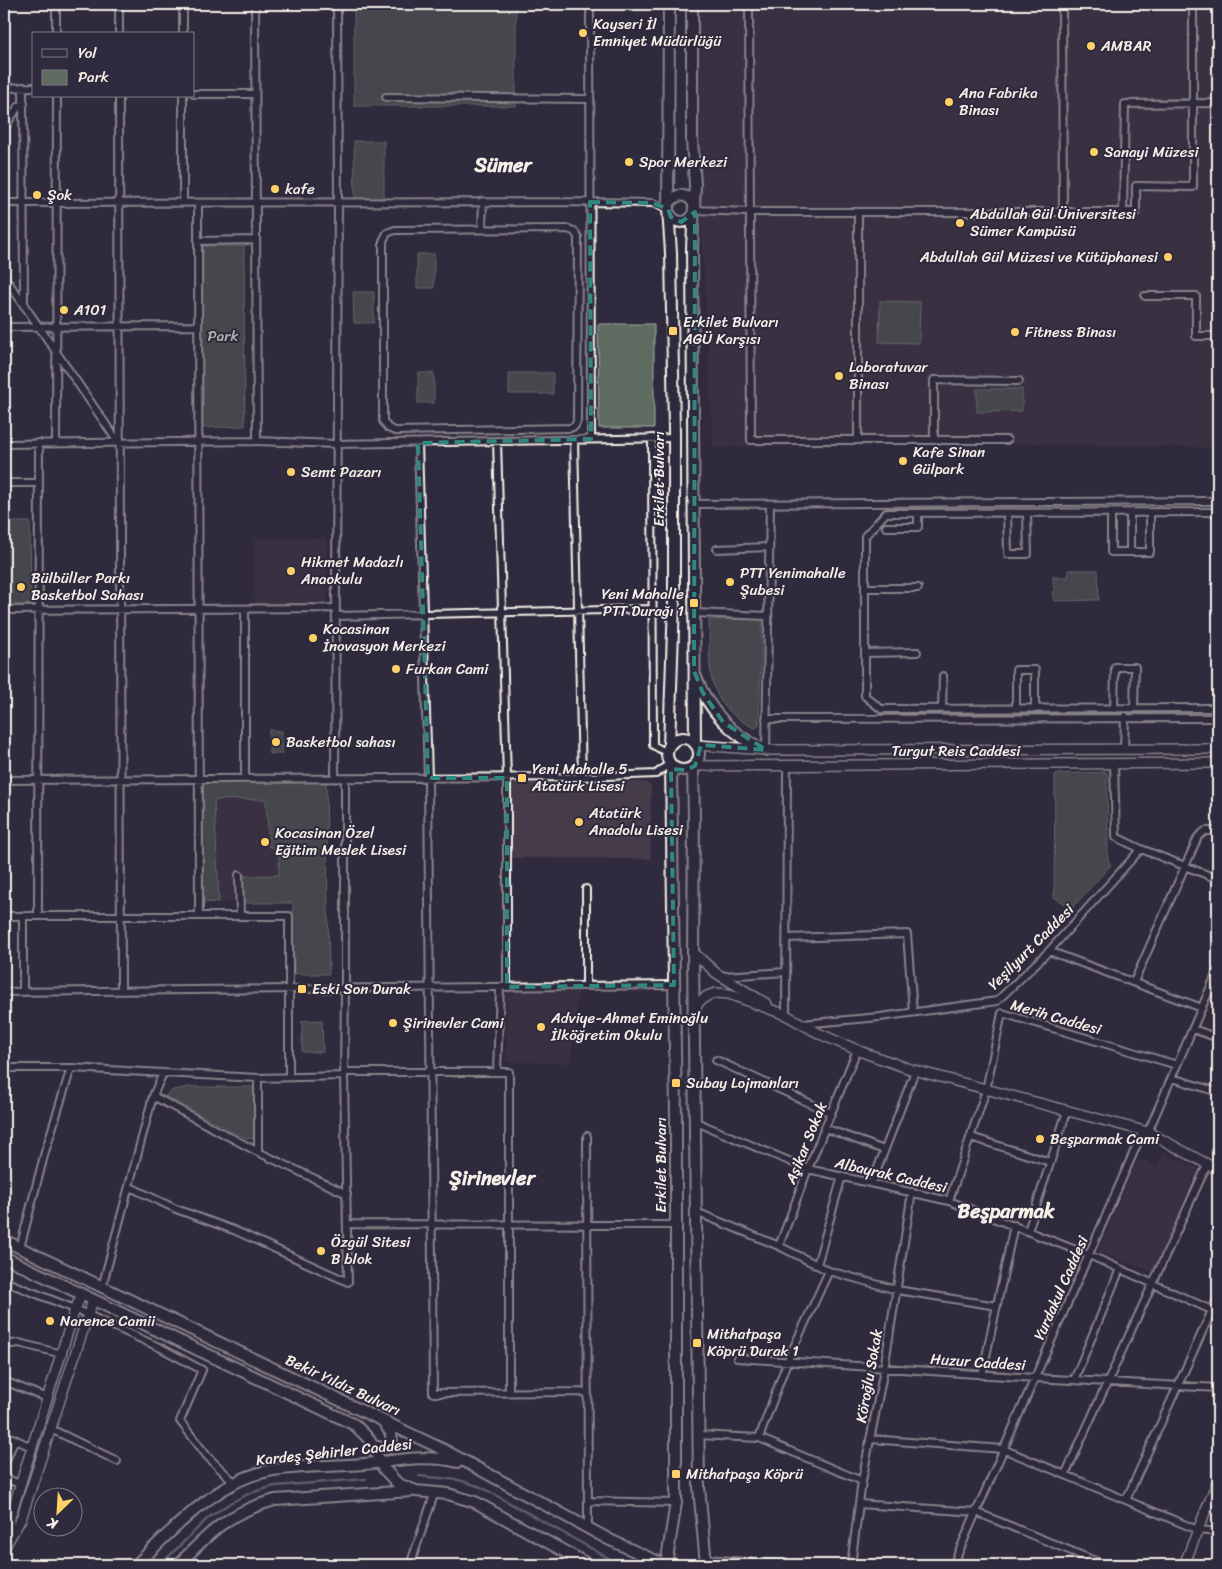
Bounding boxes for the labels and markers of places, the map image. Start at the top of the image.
place label: Kayseri İl Emniyet Müdürlüğü [593,11,722,54]
marker: Kayseri İl Emniyet Müdürlüğü [577,27,589,39]
place label: AMBAR [1100,33,1151,59]
marker: AMBAR [1085,40,1097,52]
place label: Ana Fabrika Binası [958,80,1038,123]
marker: Ana Fabrika Binası [943,96,955,108]
place label: Sanayi Müzesi [1104,139,1199,165]
marker: Sanayi Müzesi [1088,146,1100,158]
place label: Spor Merkezi [639,149,728,175]
marker: Spor Merkezi [623,156,635,168]
place label: kafe [285,176,315,202]
place label: Şok [47,182,73,208]
marker: kafe [269,183,281,195]
marker: Şok [31,189,43,201]
place label: Abdullah Gül Üniversitesi Sümer Kampüsü [969,201,1137,244]
marker: Abdullah Gül Üniversitesi Sümer Kampüsü [954,217,966,229]
place label: Abdullah Gül Müzesi ve Kütüphanesi [919,244,1159,270]
marker: Abdullah Gül Müzesi ve Kütüphanesi [1162,251,1174,263]
place label: A101 [73,297,106,323]
marker: A101 [58,304,70,316]
place label: Erkilet Bulvarı AGÜ Karşısı [682,309,779,352]
place label: Fitness Binası [1025,319,1116,345]
marker: Erkilet Bulvarı AGÜ Karşısı [667,325,679,337]
marker: Fitness Binası [1009,326,1021,338]
place label: Laboratuvar Binası [849,354,929,397]
marker: Laboratuvar Binası [833,370,845,382]
place label: Kafe Sinan Gülpark [913,439,985,482]
marker: Kafe Sinan Gülpark [897,455,909,467]
place label: Semt Pazarı [301,459,381,485]
marker: Semt Pazarı [285,466,297,478]
place label: Hikmet Madazlı Anaokulu [300,549,404,592]
place label: PTT Yenimahalle Şubesi [740,560,846,603]
place label: Bülbüller Parkı Basketbol Sahası [31,565,144,608]
marker: Hikmet Madazlı Anaokulu [285,565,297,577]
marker: PTT Yenimahalle Şubesi [724,576,736,588]
marker: Bülbüller Parkı Basketbol Sahası [15,581,27,593]
place label: Yeni Mahalle PTT Durağı 1 [601,581,684,624]
marker: Yeni Mahalle PTT Durağı 1 [688,597,700,609]
place label: Kocasinan İnovasyon Merkezi [322,616,446,659]
marker: Kocasinan İnovasyon Merkezi [307,632,319,644]
place label: Furkan Cami [406,656,489,682]
marker: Furkan Cami [390,663,402,675]
place label: Basketbol sahası [286,729,396,755]
marker: Basketbol sahası [270,736,282,748]
place label: Yeni Mahalle 5 Atatürk Lisesi [531,756,628,799]
marker: Yeni Mahalle 5 Atatürk Lisesi [516,772,528,784]
place label: Atatürk Anadolu Lisesi [588,800,684,843]
marker: Atatürk Anadolu Lisesi [573,816,585,828]
place label: Kocasinan Özel Eğitim Meslek Lisesi [275,820,407,863]
marker: Kocasinan Özel Eğitim Meslek Lisesi [259,836,271,848]
place label: Eski Son Durak [312,976,411,1002]
marker: Eski Son Durak [296,983,308,995]
place label: Adviye-Ahmet Eminoğlu İlköğretim Okulu [550,1005,708,1048]
place label: Şirinevler Cami [403,1010,505,1036]
marker: Şirinevler Cami [387,1017,399,1029]
marker: Adviye-Ahmet Eminoğlu İlköğretim Okulu [535,1021,547,1033]
place label: Subay Lojmanları [686,1070,799,1096]
marker: Subay Lojmanları [670,1077,682,1089]
place label: Beşparmak Cami [1050,1126,1160,1152]
marker: Beşparmak Cami [1034,1133,1046,1145]
place label: Özgül Sitesi B blok [331,1229,411,1272]
marker: Özgül Sitesi B blok [315,1245,327,1257]
place label: Narence Camii [60,1308,156,1334]
marker: Narence Camii [44,1315,56,1327]
place label: Mithatpaşa Köprü Durak 1 [707,1321,799,1364]
marker: Mithatpaşa Köprü Durak 1 [691,1337,703,1349]
place label: Mithatpaşa Köprü [686,1461,804,1487]
marker: Mithatpaşa Köprü [670,1468,682,1480]

